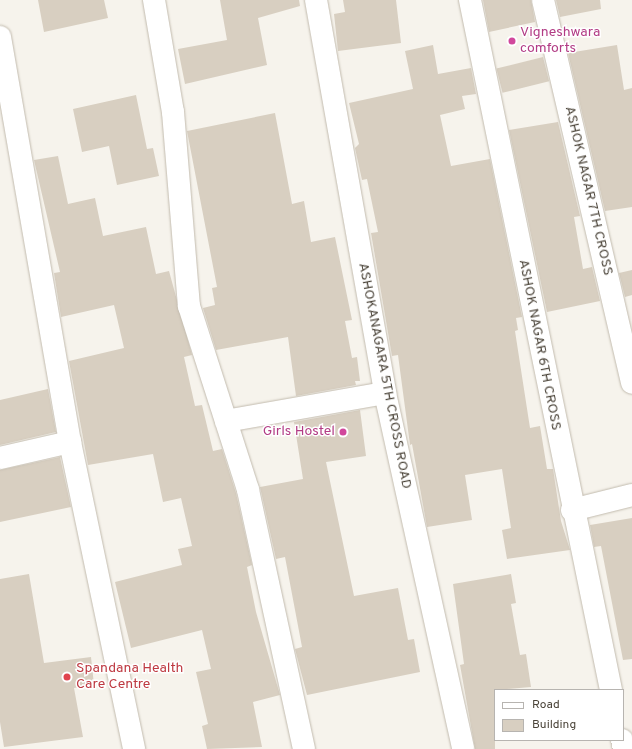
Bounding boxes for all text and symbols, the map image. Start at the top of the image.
place label: Vigneshwara comforts [520,25,600,58]
marker: Vigneshwara comforts [507,36,517,46]
street label: ASHOK NAGAR 7TH CROSS [560,104,616,278]
street label: ASHOK NAGAR 6TH CROSS [514,258,564,432]
street label: ASHOKANAGARA 5TH CROSS ROAD [354,261,414,491]
place label: Girls Hostel [263,424,335,440]
marker: Girls Hostel [338,427,348,437]
place label: Spandana Health Care Centre [76,661,183,694]
marker: Spandana Health Care Centre [61,671,73,683]
legend [494,689,624,741]
text: Road [532,697,560,713]
text: Building [532,717,576,733]

